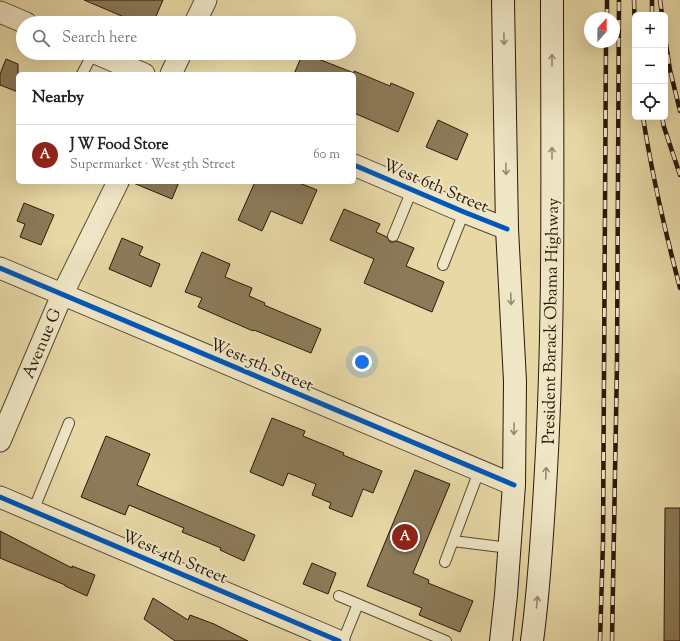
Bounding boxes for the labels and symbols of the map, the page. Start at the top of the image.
north arrow [584,12,620,48]
one-way arrow [500,32,507,45]
one-way arrow [548,54,556,67]
one-way arrow [548,147,556,160]
street label: West 6th Street [379,154,492,220]
one-way arrow [502,162,510,175]
street label: President Barack Obama Highway [538,197,566,445]
one-way arrow [507,292,514,305]
street label: Avenue G [17,305,68,383]
street label: West 5th Street [206,333,317,399]
your location [352,352,372,372]
one-way arrow [510,422,518,435]
one-way arrow [543,467,550,480]
pin: A [392,522,418,552]
street label: West 4th Street [118,525,231,591]
one-way arrow [534,596,541,609]

